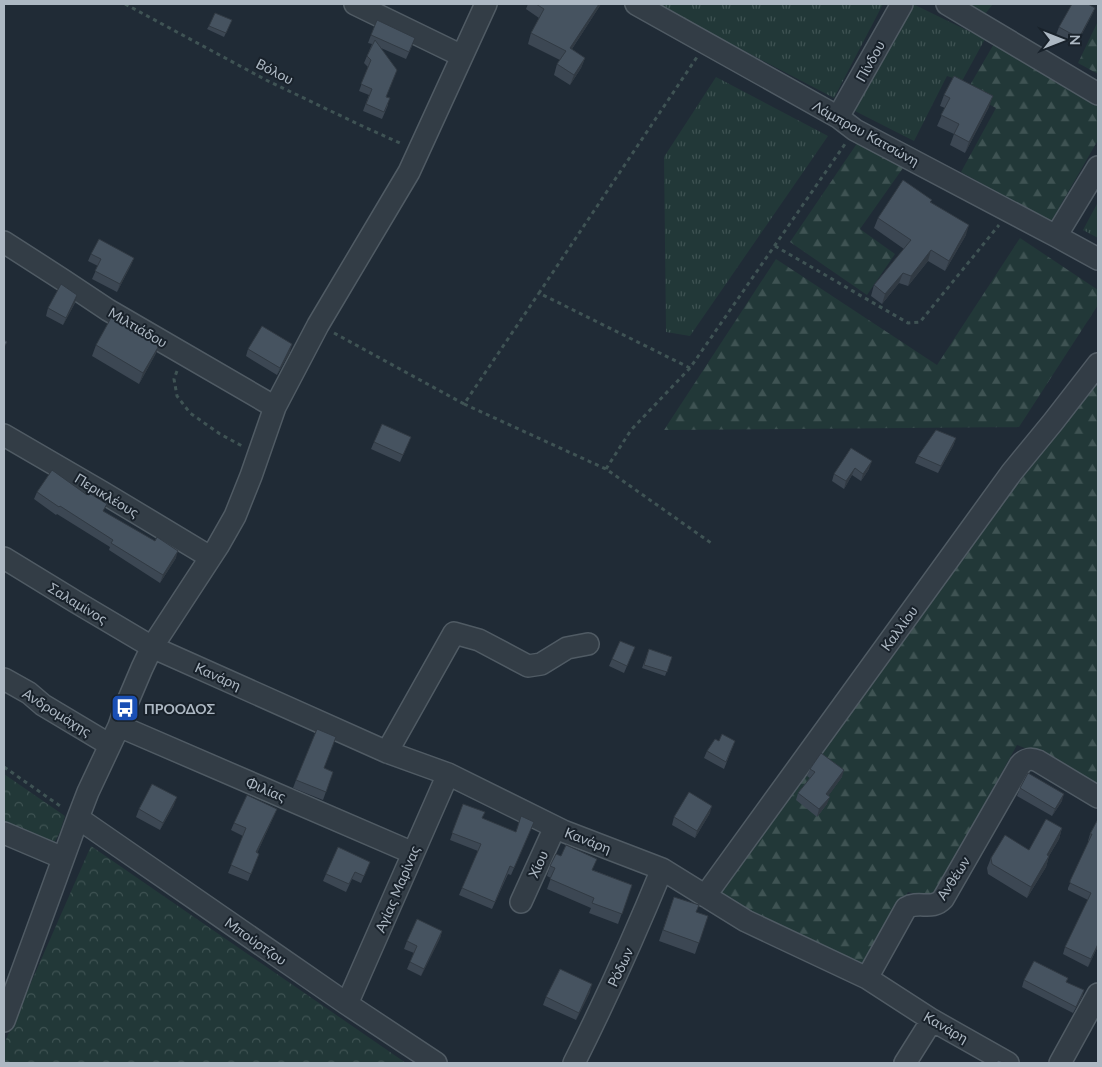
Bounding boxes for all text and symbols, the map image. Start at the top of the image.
north arrow [1037,15,1087,65]
text: N [1067,35,1084,45]
street label: Πίνδου [852,37,888,85]
street label: Βόλου [253,54,297,88]
street label: Λάμπρου Κατσώνη [810,97,922,169]
street label: Μιλτιάδου [105,303,171,351]
street label: Περικλέους [72,469,142,521]
street label: Σαλαμίνος [46,579,111,627]
street label: Καλλίου [877,602,921,654]
street label: Κανάρη [192,658,244,694]
street label: Ανδρομάχης [20,684,95,740]
bus stop icon: ΠΡΟΟΔΟΣ [110,693,140,723]
place label: ΠΡΟΟΔΟΣ [144,700,215,717]
street label: Φιλίας [244,773,289,805]
street label: Κανάρη [562,823,614,857]
street label: Αγίας Μαρίνας [371,843,423,935]
street label: Χίου [525,848,551,880]
street label: Ανθέων [933,853,973,903]
street label: Μπούρτζου [222,914,290,968]
street label: Ρόδων [604,945,636,989]
street label: Κανάρη [921,1008,971,1046]

